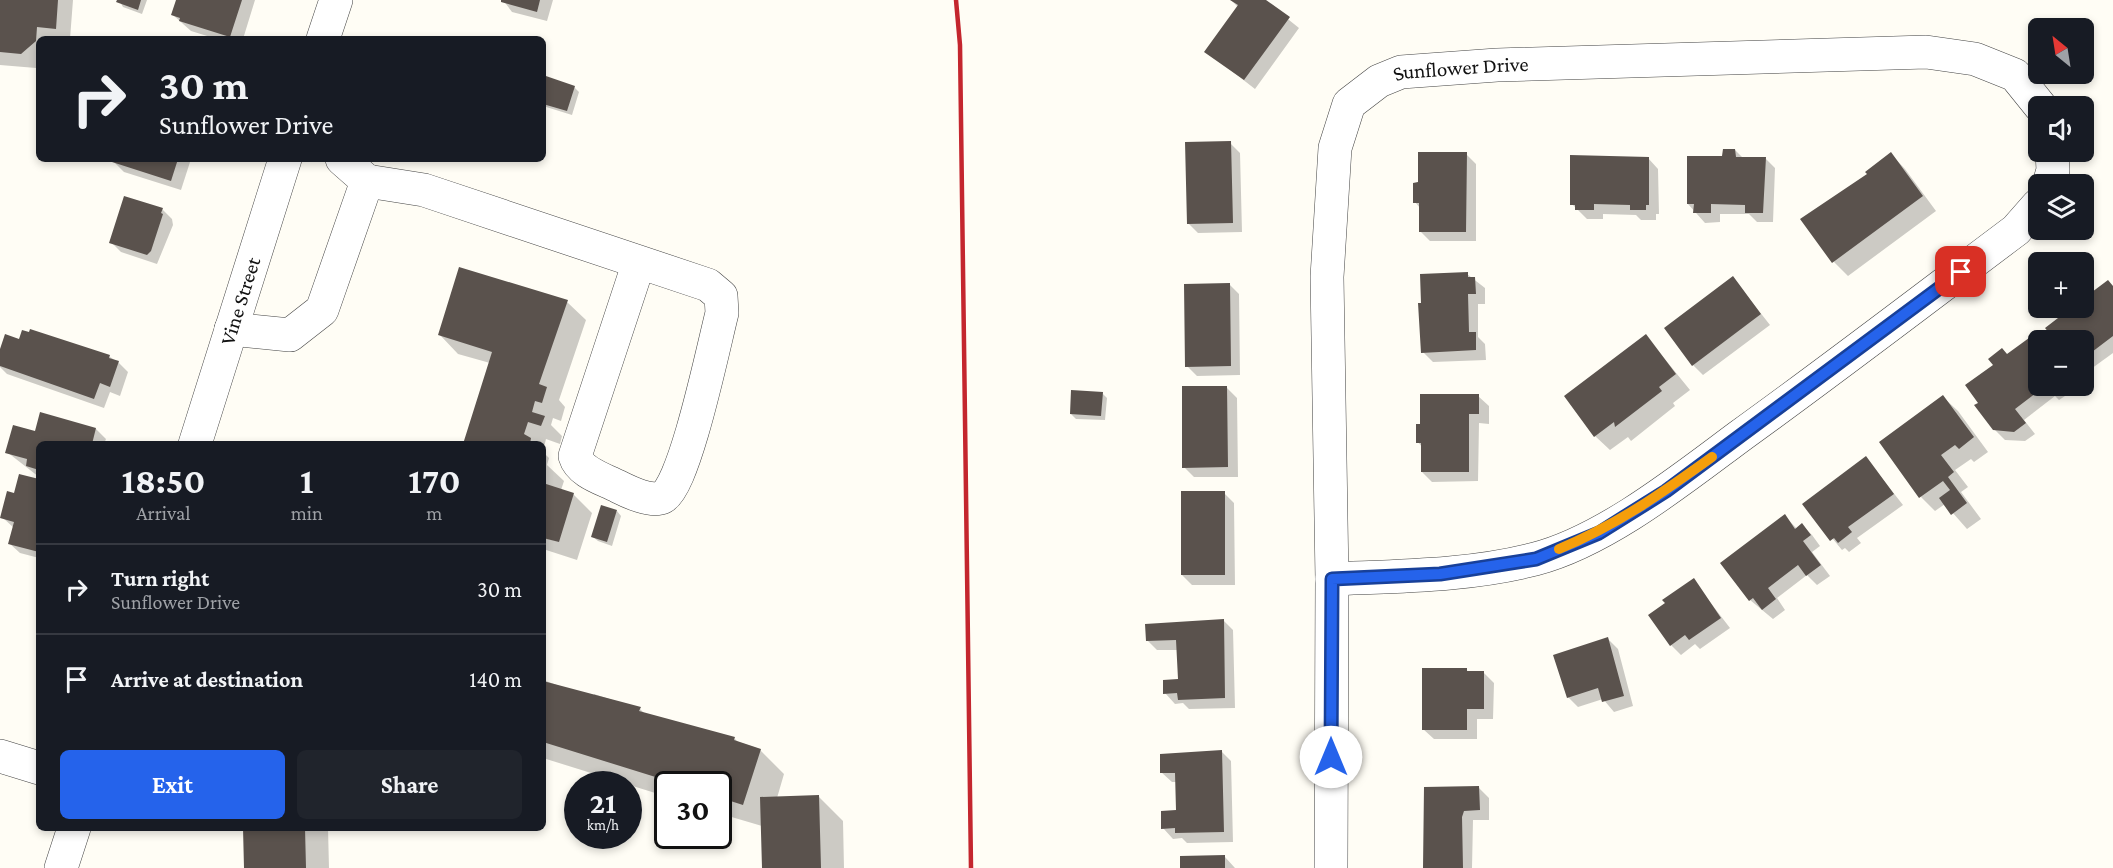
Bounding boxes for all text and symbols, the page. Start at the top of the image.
north arrow [2028,18,2094,84]
map controls [2028,18,2094,396]
street label: Sunflower Drive [1389,52,1529,86]
icon: right [60,60,138,138]
text: 30 m [159,61,249,108]
button: sound [2028,96,2094,162]
text: Sunflower Drive [159,110,333,140]
button: layers [2028,174,2094,240]
pin [1935,246,1986,297]
button: + [2028,252,2094,318]
street label: Vine Street [215,253,266,348]
icon: arrive [1944,255,1977,288]
button: − [2028,330,2094,396]
text: 18:50 [121,461,205,501]
text: 1 [300,461,314,501]
text: 170 [408,461,461,501]
text: Arrival [136,502,191,524]
text: min [291,502,323,524]
text: m [426,502,442,524]
text: Turn right [111,566,209,591]
icon: right [60,573,93,606]
text: 30 m [477,577,522,602]
text: Sunflower Drive [111,591,240,613]
icon: arrive [60,663,93,696]
text: Arrive at destination [111,667,303,692]
text: 140 m [469,667,522,692]
position arrow [1299,725,1363,789]
button: Exit [60,750,285,819]
button: Share [297,750,522,819]
speed limit sign: 30 [654,771,732,849]
text: 21 [590,786,616,819]
text: km/h [587,817,619,833]

